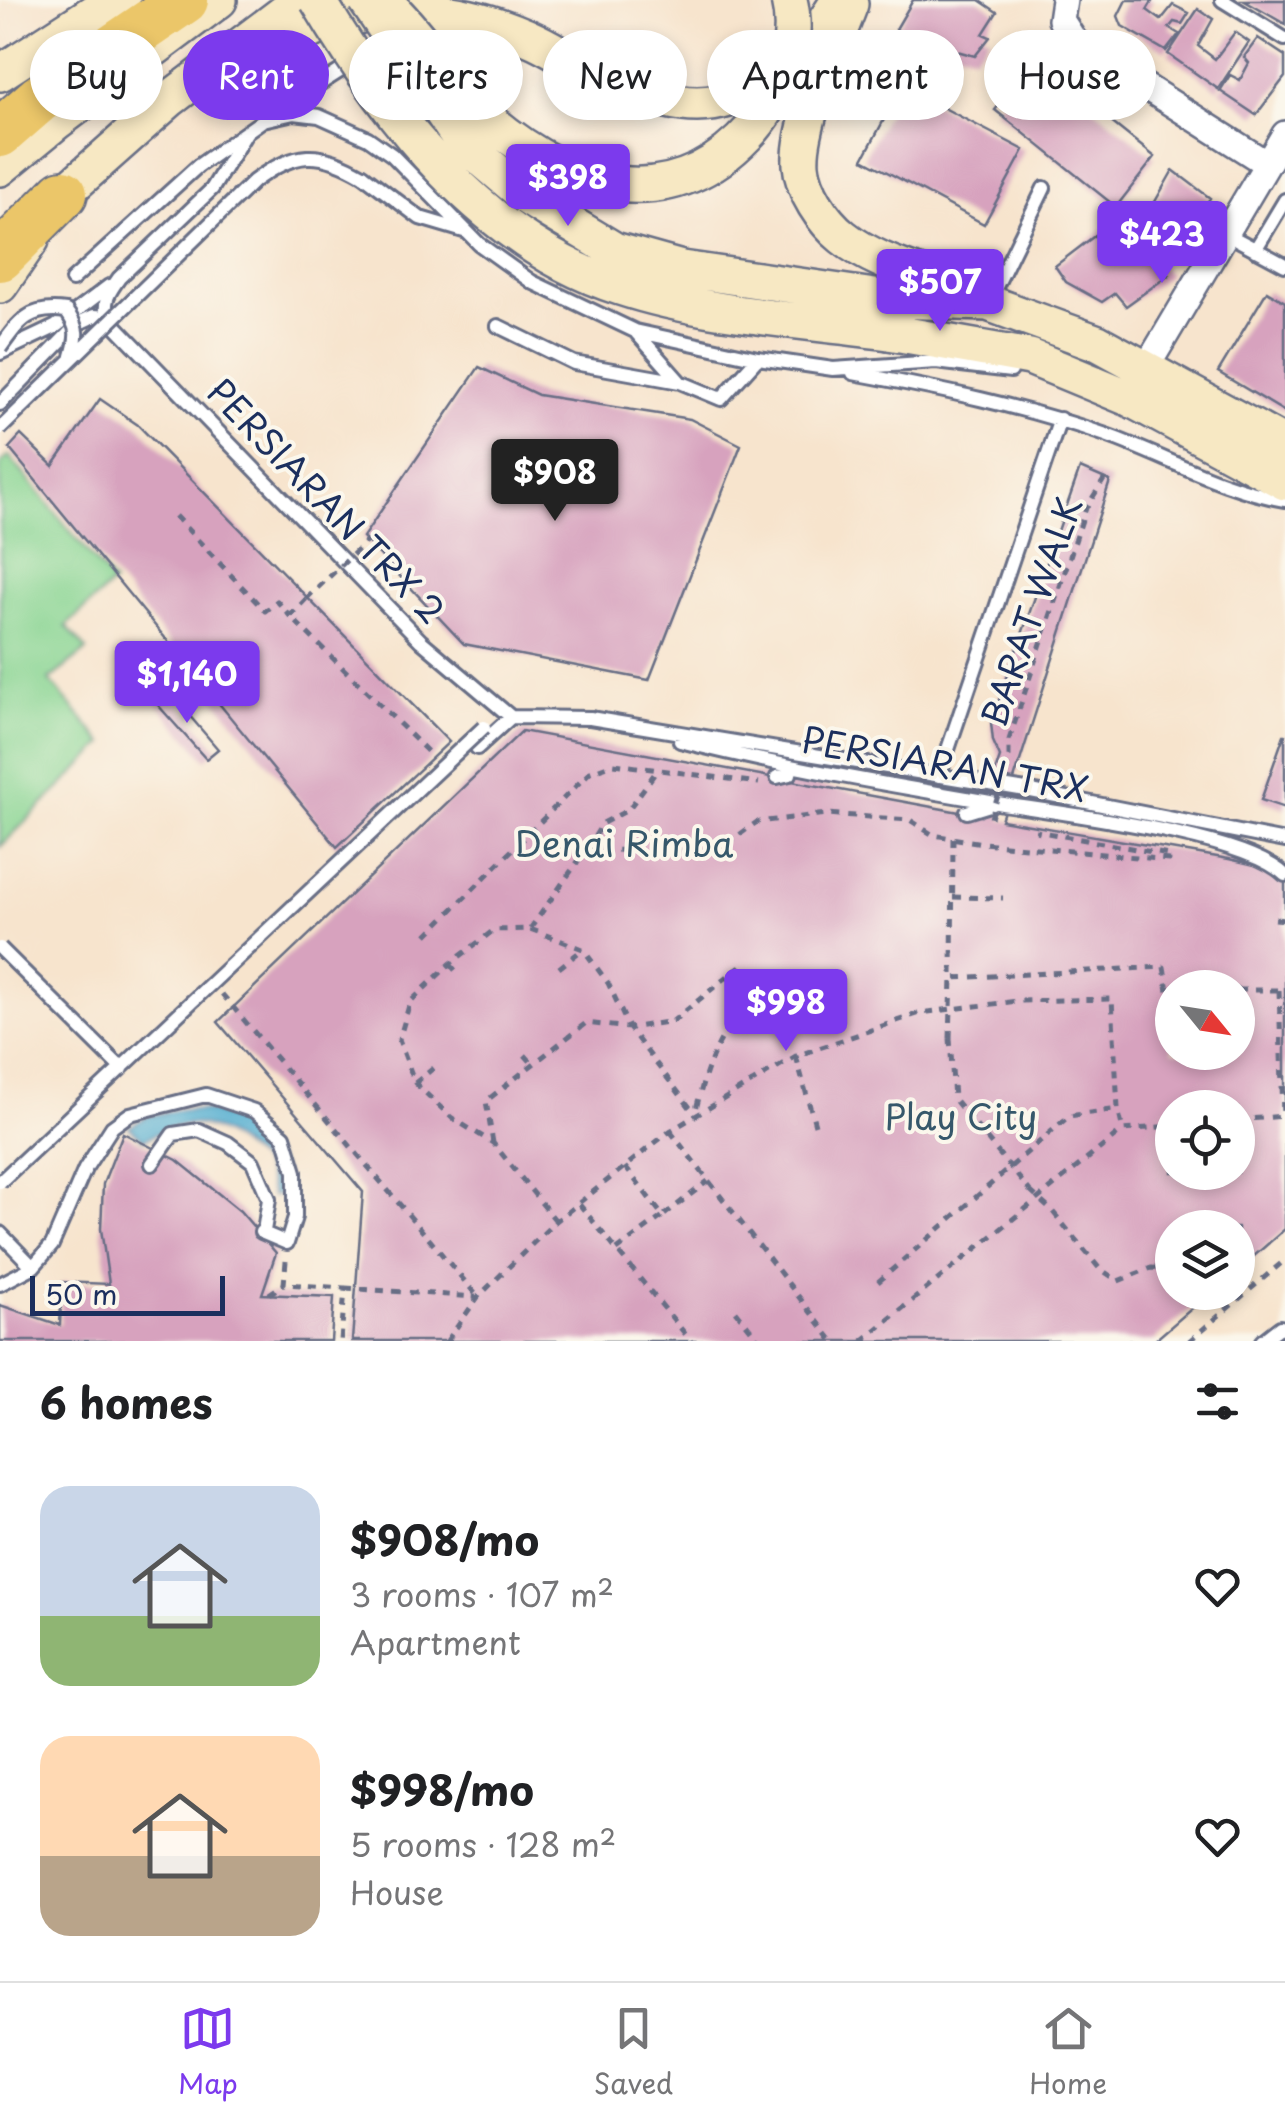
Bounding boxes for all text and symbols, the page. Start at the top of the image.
chip: Buy [30,30,163,120]
chip: Rent [183,30,329,120]
chip: Filters [349,30,523,120]
chip: New [543,30,687,120]
chip: Apartment [707,30,964,120]
chip: House [984,30,1156,120]
pin: $398 [509,144,627,229]
text: $398 [528,152,608,200]
pin: $423 [1103,201,1221,286]
text: $423 [1119,209,1205,257]
pin: $507 [881,249,999,334]
text: $507 [899,257,981,305]
street label: PERSIARAN TRX 2 [196,365,458,635]
pin: $908 [496,439,614,524]
text: $908 [513,447,597,495]
street label: BARAT WALK [966,489,1094,733]
pin: $1,140 [106,641,268,726]
text: $1,140 [137,649,237,697]
street label: PERSIARAN TRX [797,712,1093,814]
park label: Denai Rimba [515,816,733,869]
pin: $998 [727,969,845,1054]
north arrow [1155,970,1255,1070]
map controls [1155,970,1255,1310]
text: $998 [746,977,826,1025]
park label: Play City [885,1089,1037,1142]
button: locate [1155,1090,1255,1190]
button: layers [1155,1210,1255,1310]
scale bar [30,1271,225,1316]
text: 50 m [45,1272,118,1315]
text: 6 homes [40,1370,213,1433]
icon: filters [1190,1374,1245,1429]
text: $908/mo [350,1507,539,1570]
icon: home [120,1526,240,1646]
icon: heart [1190,1559,1245,1614]
text: 3 rooms · 107 m² [350,1570,614,1618]
text: Apartment [350,1618,521,1666]
text: $998/mo [350,1757,534,1820]
icon: home [120,1776,240,1896]
icon: heart [1190,1809,1245,1864]
text: 5 rooms · 128 m² [350,1820,616,1868]
text: House [350,1868,444,1916]
tab: Map [178,2001,238,2104]
tab: Saved [594,2001,673,2104]
tab: Home [1029,2001,1107,2104]

